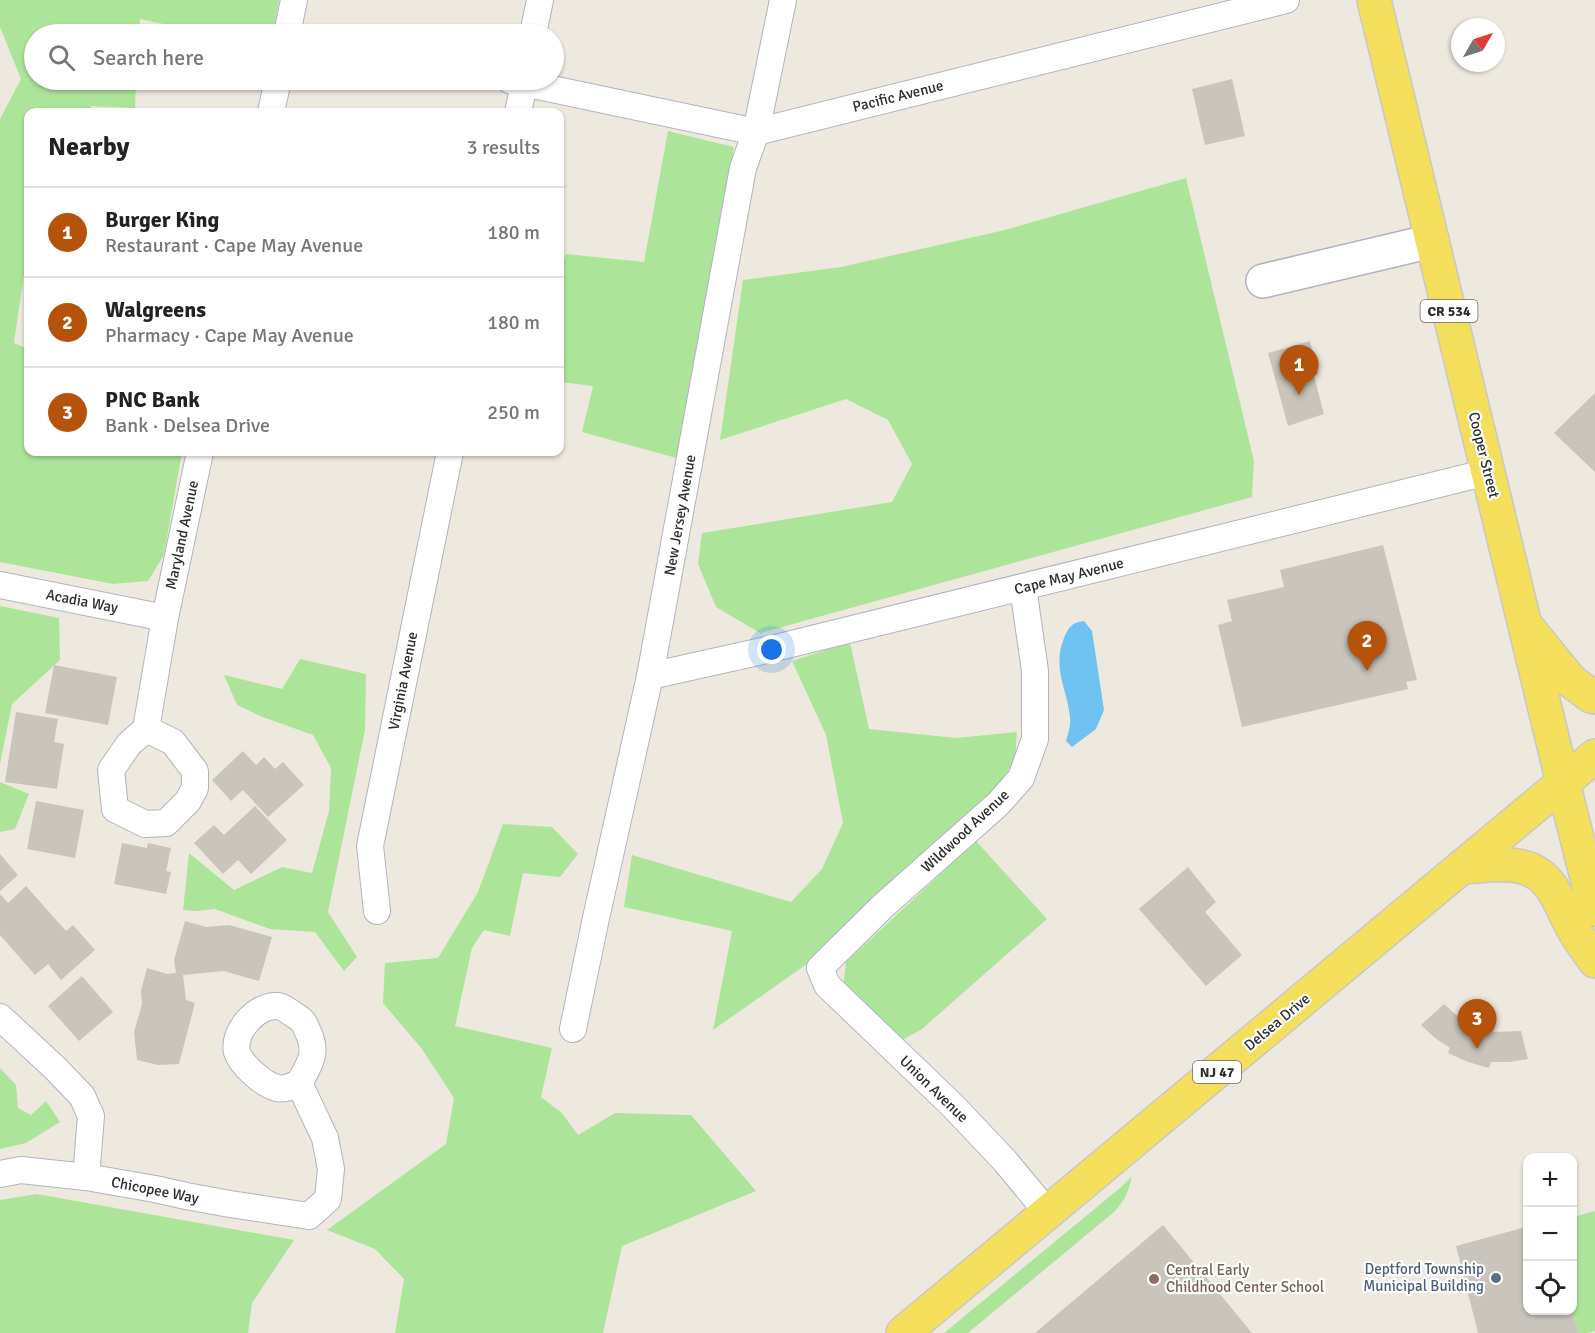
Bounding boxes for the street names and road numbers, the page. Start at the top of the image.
street label: Pacific Avenue [851,76,945,116]
road number: CR 534 [1420,300,1478,322]
street label: Cooper Street [1465,410,1503,500]
street label: New Jersey Avenue [660,453,700,577]
street label: Maryland Avenue [162,479,202,591]
street label: Cape May Avenue [1012,554,1126,598]
street label: Acadia Way [44,585,120,617]
street label: Virginia Avenue [385,630,421,732]
street label: Wildwood Avenue [917,786,1013,876]
street label: Delsea Drive [1241,989,1313,1055]
street label: Union Avenue [896,1052,972,1126]
road number: NJ 47 [1193,1061,1241,1083]
street label: Chicopee Way [110,1173,200,1207]

